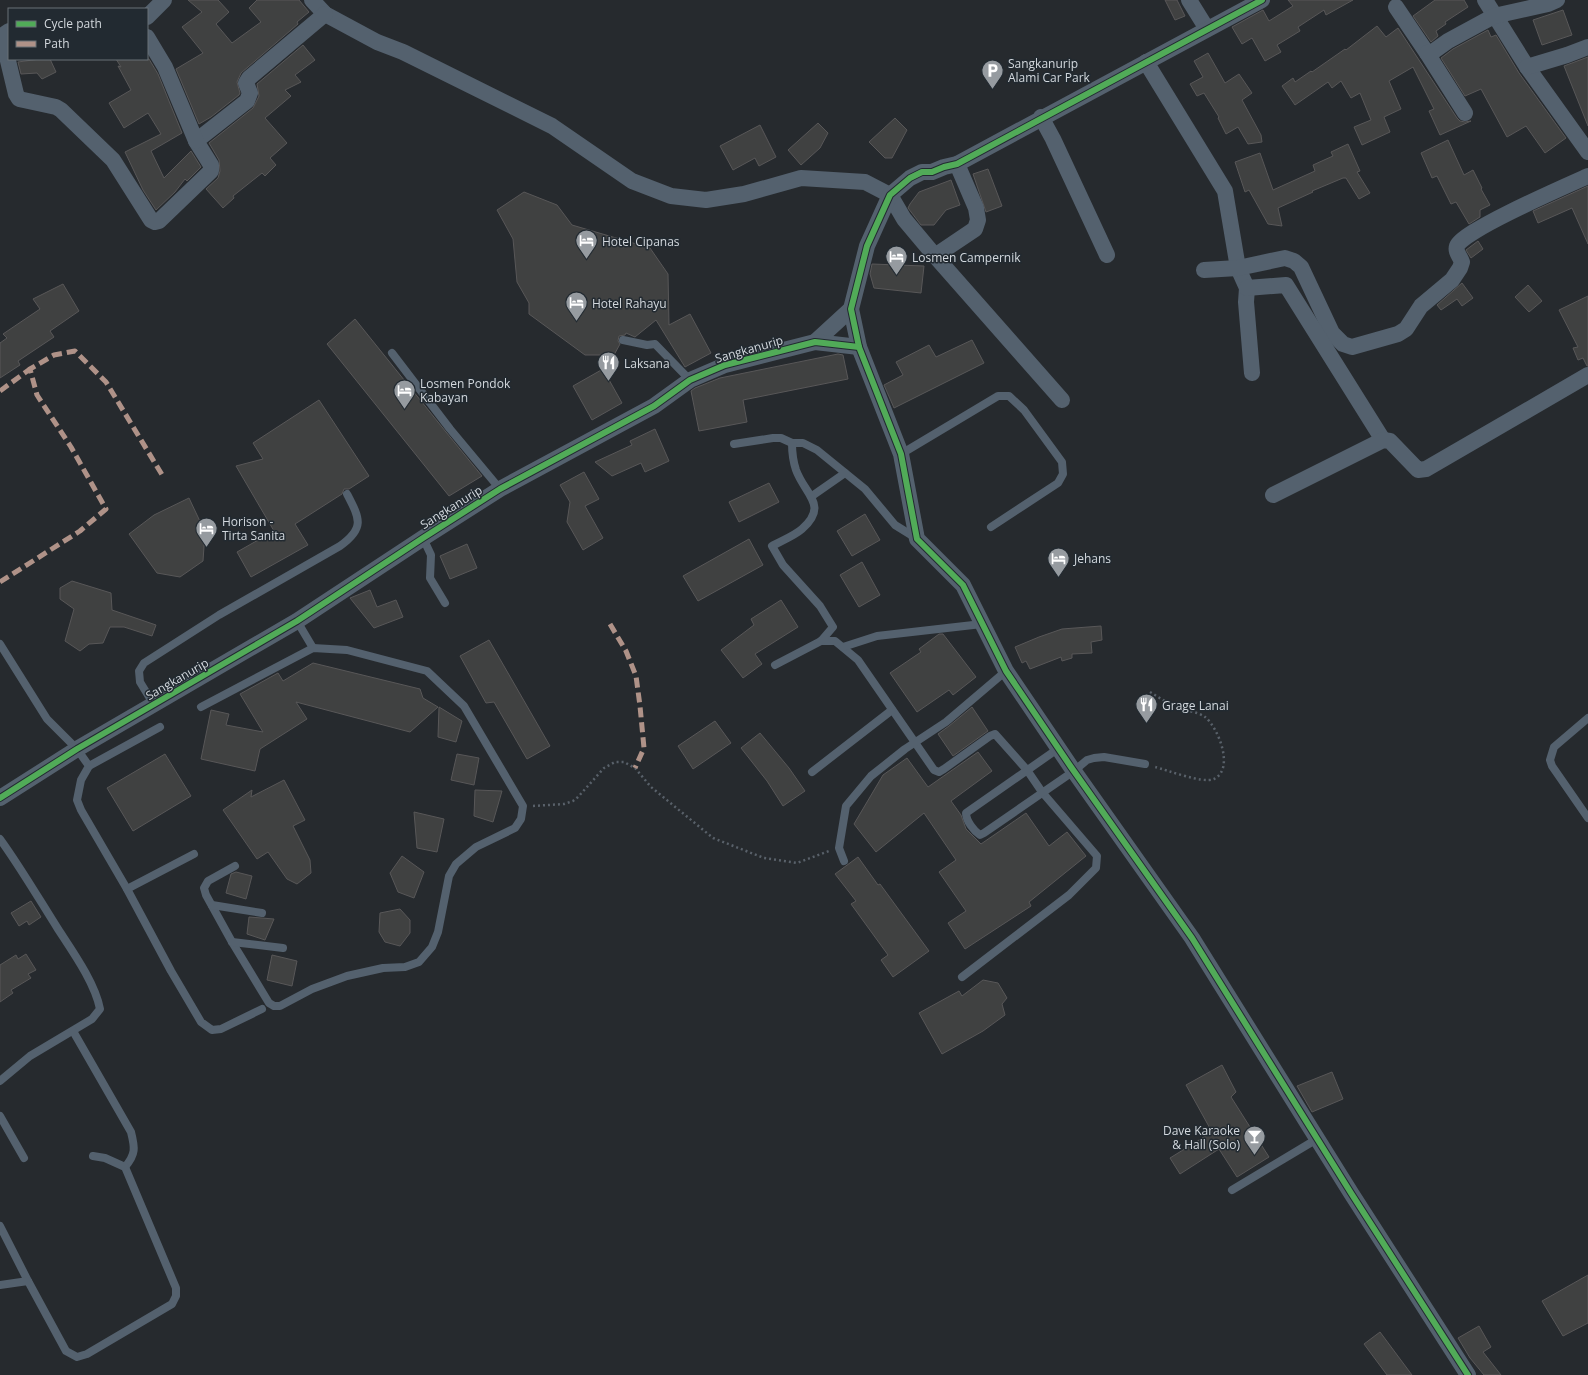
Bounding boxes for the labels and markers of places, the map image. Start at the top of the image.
place label: Sangkanurip Alami Car Park [1008,55,1091,86]
parking icon: Sangkanurip Alami Car Park [979,57,1005,90]
hotel icon: Hotel Cipanas [574,228,600,261]
place label: Hotel Cipanas [602,233,680,250]
hotel icon: Losmen Campernik [884,244,910,277]
place label: Losmen Campernik [912,249,1021,266]
hotel icon: Hotel Rahayu [563,290,589,323]
place label: Hotel Rahayu [592,295,667,312]
restaurant icon: Laksana [596,350,622,383]
place label: Laksana [624,355,670,372]
place label: Losmen Pondok Kabayan [420,375,511,406]
hotel icon: Losmen Pondok Kabayan [391,377,417,410]
place label: Horison - Tirta Sanita [222,513,285,544]
hotel icon: Horison - Tirta Sanita [193,515,219,548]
hotel icon: Jehans [1045,545,1071,578]
place label: Jehans [1073,550,1111,567]
restaurant icon: Grage Lanai [1133,692,1159,725]
place label: Grage Lanai [1162,697,1229,714]
place label: Dave Karaoke & Hall (Solo) [1163,1122,1240,1153]
bar icon: Dave Karaoke & Hall (Solo) [1242,1124,1268,1157]

